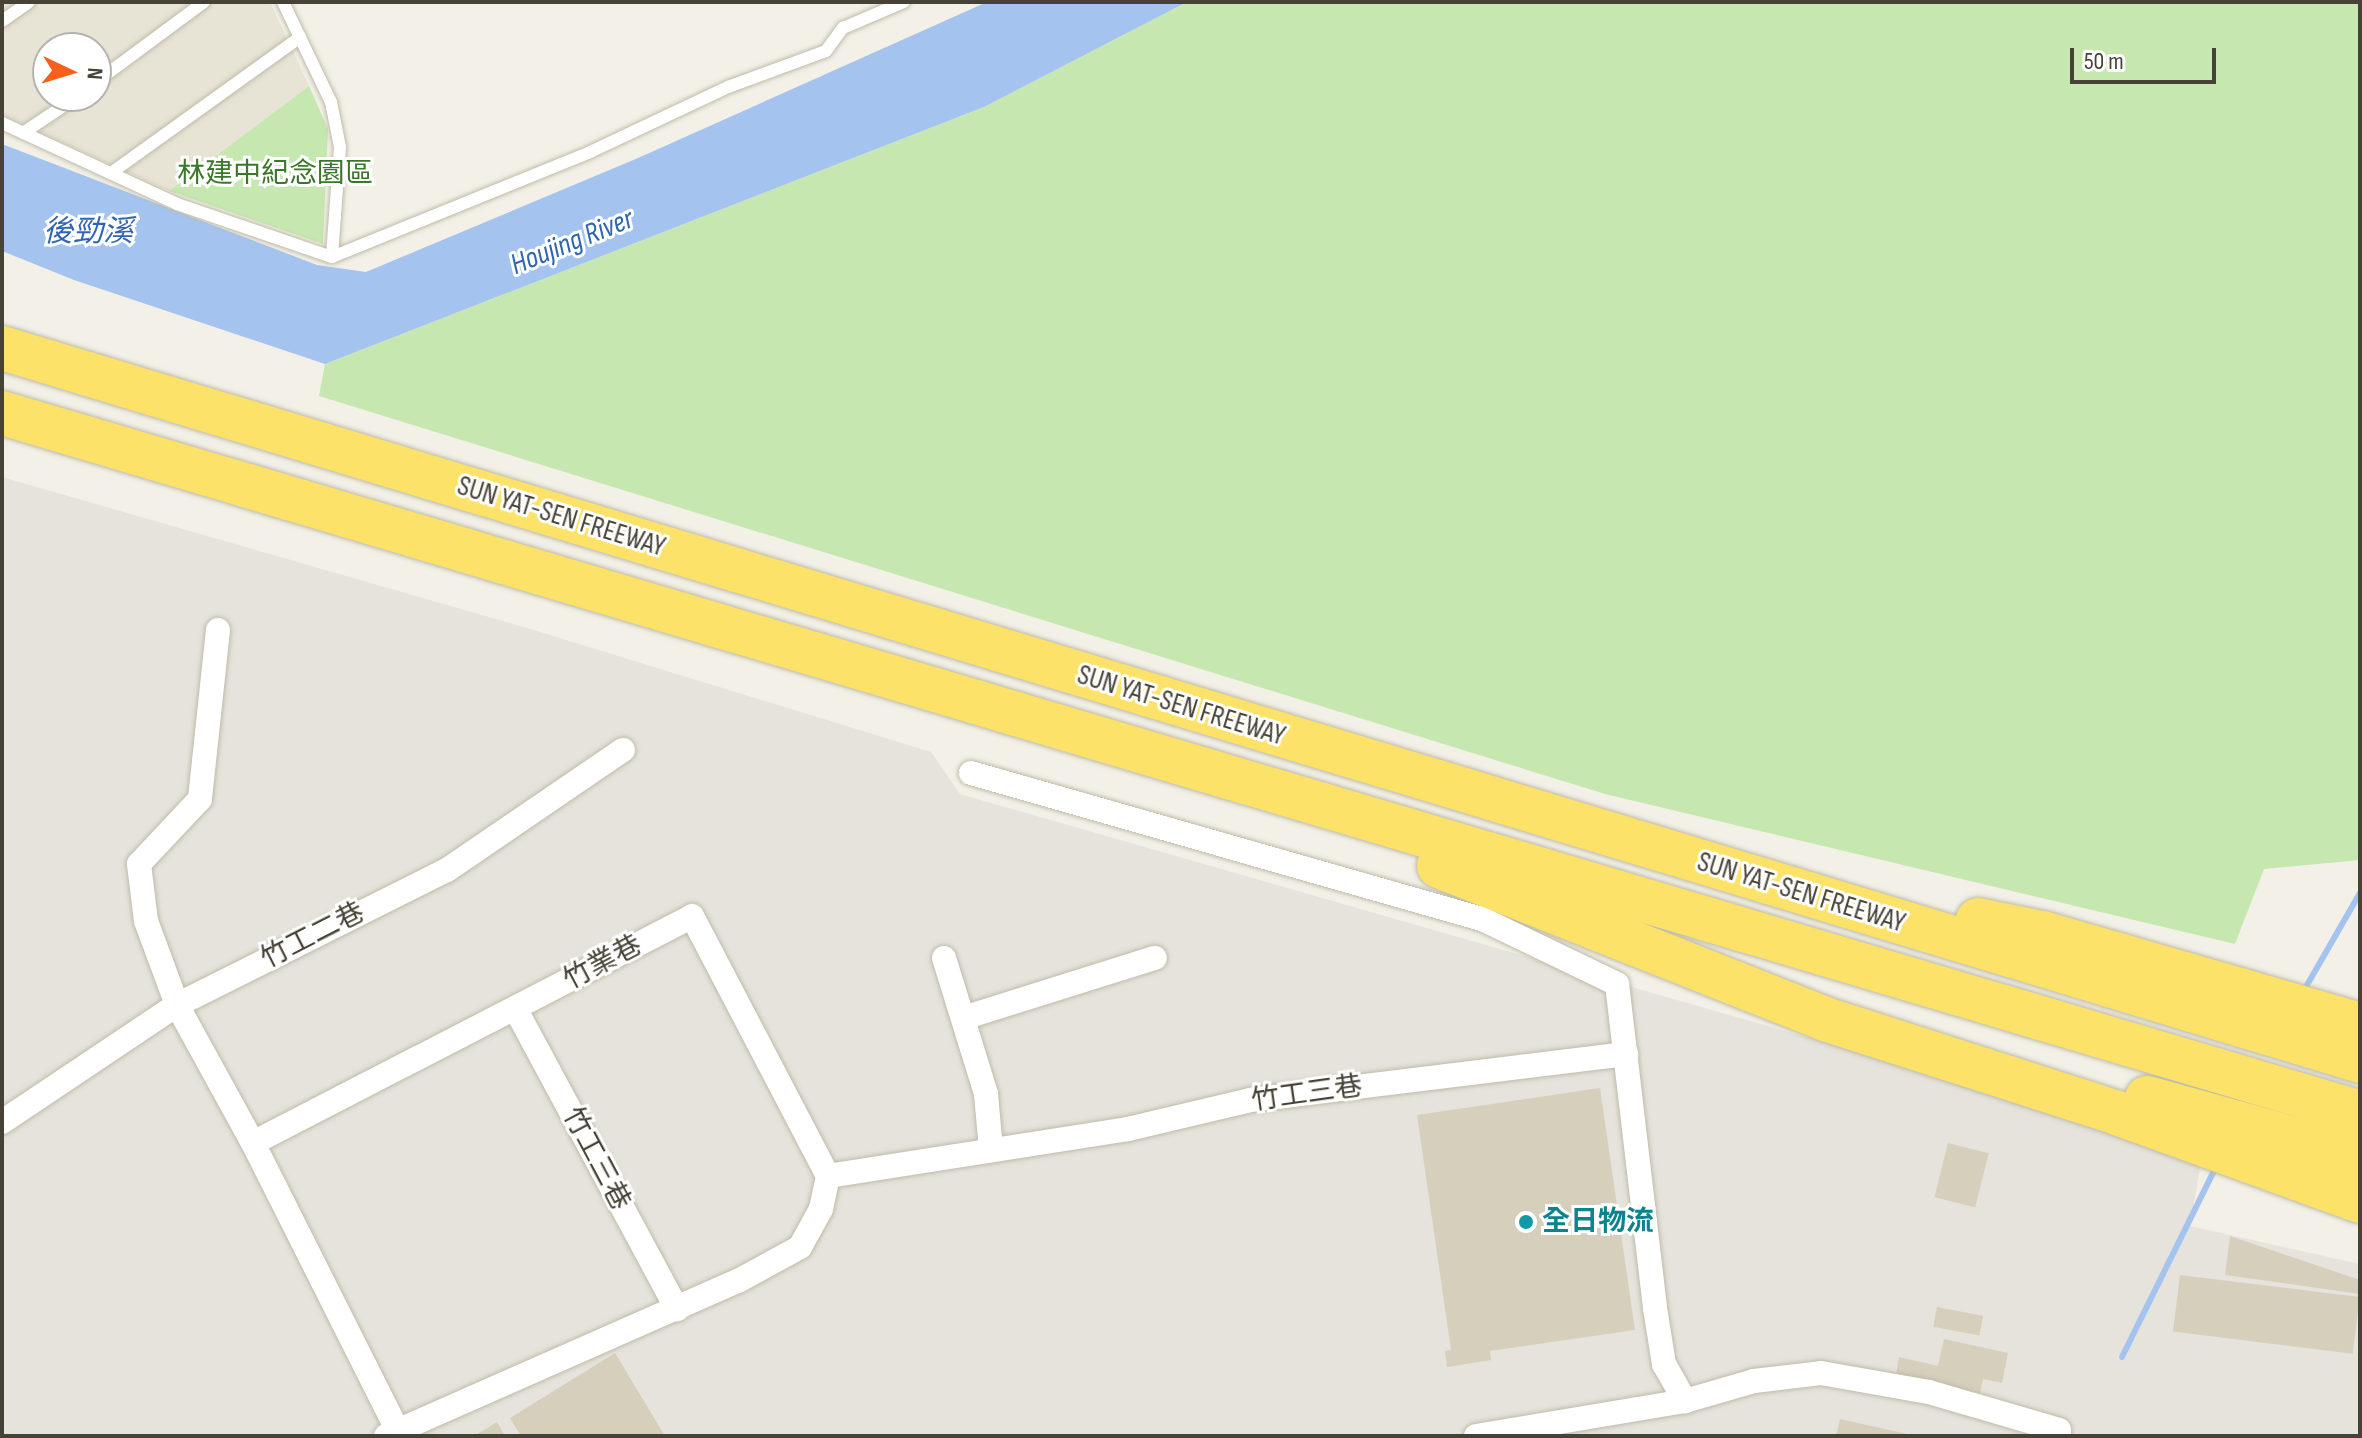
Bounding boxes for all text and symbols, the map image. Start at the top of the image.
north arrow [32,32,112,112]
scale bar [2074,32,2220,82]
text: 50 m [2084,47,2124,76]
text: N [81,67,108,80]
park label: 林建中紀念園區 [177,157,373,191]
water label: Houjing River [505,201,639,283]
water label: 後勁溪 [43,214,133,250]
street label: SUN YAT-SEN FREEWAY [453,469,669,565]
street label: SUN YAT-SEN FREEWAY [1073,658,1289,754]
street label: SUN YAT-SEN FREEWAY [1693,845,1909,941]
street label: 竹工二巷 [255,896,371,976]
street label: 竹業巷 [558,928,648,998]
street label: 竹工三巷 [1249,1070,1365,1118]
street label: 竹工三巷 [555,1102,637,1216]
place label: 全日物流 [1542,1205,1654,1239]
marker: 全日物流 [1517,1213,1535,1231]

